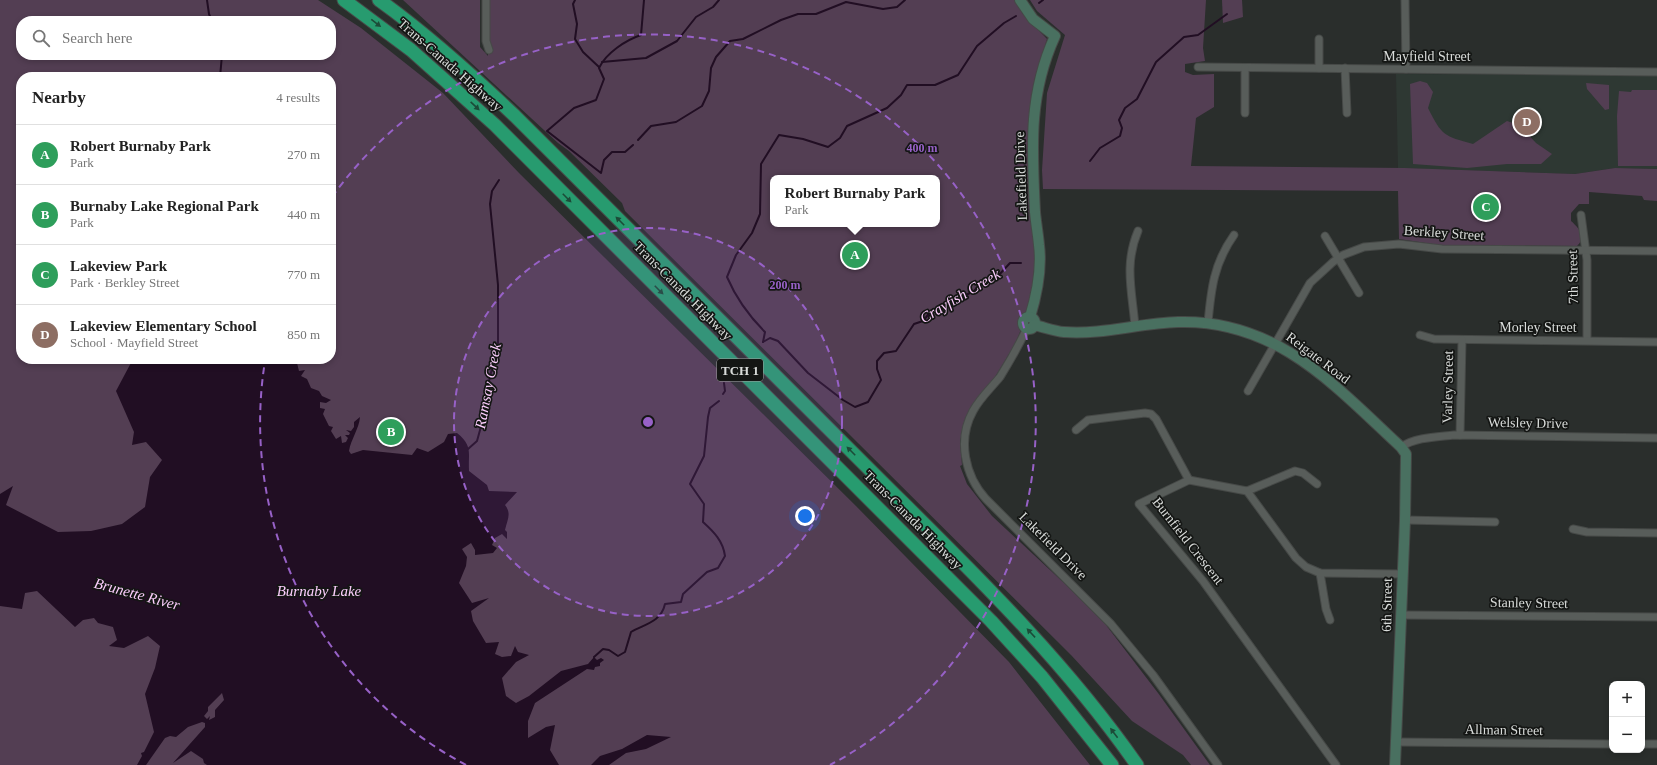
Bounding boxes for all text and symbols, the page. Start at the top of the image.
search box [16,16,336,60]
street label: Trans-Canada Highway [395,16,505,114]
one-way arrow [370,18,381,27]
icon: search [30,27,52,49]
text: Search here [62,30,132,46]
street label: Mayfield Street [1383,49,1471,64]
text: Nearby [32,88,86,107]
text: 4 results [276,90,320,105]
one-way arrow [470,102,480,111]
pin: D [1514,107,1540,137]
street label: Lakefield Drive [1012,131,1030,221]
text: Robert Burnaby Park [70,138,211,154]
text: 400 m [907,141,938,155]
text: A [40,147,50,162]
text: 270 m [287,147,320,162]
text: Park [70,155,94,170]
popup [770,175,940,227]
text: Robert Burnaby Park [785,185,925,201]
pin: C [1473,192,1499,222]
one-way arrow [563,193,572,203]
text: Burnaby Lake Regional Park [70,198,259,214]
text: Park [785,202,808,217]
text: B [41,207,49,222]
text: 440 m [287,207,320,222]
text: Park [70,215,94,230]
one-way arrow [615,216,625,226]
street label: Berkley Street [1403,223,1485,243]
street label: Trans-Canada Highway [631,239,735,343]
pin: A [842,240,868,270]
street label: 7th Street [1565,250,1581,304]
text: Lakeview Park [70,258,167,274]
water label: Crayfish Creek [917,266,1003,326]
text: C [40,267,50,282]
text: 770 m [287,267,320,282]
text: Park · Berkley Street [70,275,179,290]
text: 200 m [770,278,801,292]
one-way arrow [654,285,664,295]
text: Lakeview Elementary School [70,318,257,334]
street label: Morley Street [1499,320,1577,335]
text: D [40,327,50,342]
text: 850 m [287,327,320,342]
street label: Reigate Road [1283,329,1353,387]
text: School · Mayfield Street [70,335,198,350]
water label: Ramsay Creek [472,342,504,431]
street label: Varley Street [1440,350,1456,423]
road number: TCH 1 [717,359,763,381]
centre of rings [641,415,655,429]
street label: Welsley Drive [1488,415,1568,431]
pin: B [378,417,404,447]
one-way arrow [846,446,856,456]
street label: Trans-Canada Highway [861,468,965,572]
street label: Burnfield Crescent [1149,495,1227,588]
your location [795,506,815,526]
street label: Lakefield Drive [1016,509,1090,583]
water label: Brunette River [92,575,182,613]
street label: 6th Street [1379,578,1395,632]
water label: Burnaby Lake [277,583,362,599]
street label: Stanley Street [1490,595,1568,611]
one-way arrow [1027,629,1036,638]
map controls [1609,681,1645,753]
button: + [1609,681,1645,717]
button: − [1609,717,1645,753]
street label: Allman Street [1465,722,1543,738]
one-way arrow [1110,728,1119,739]

